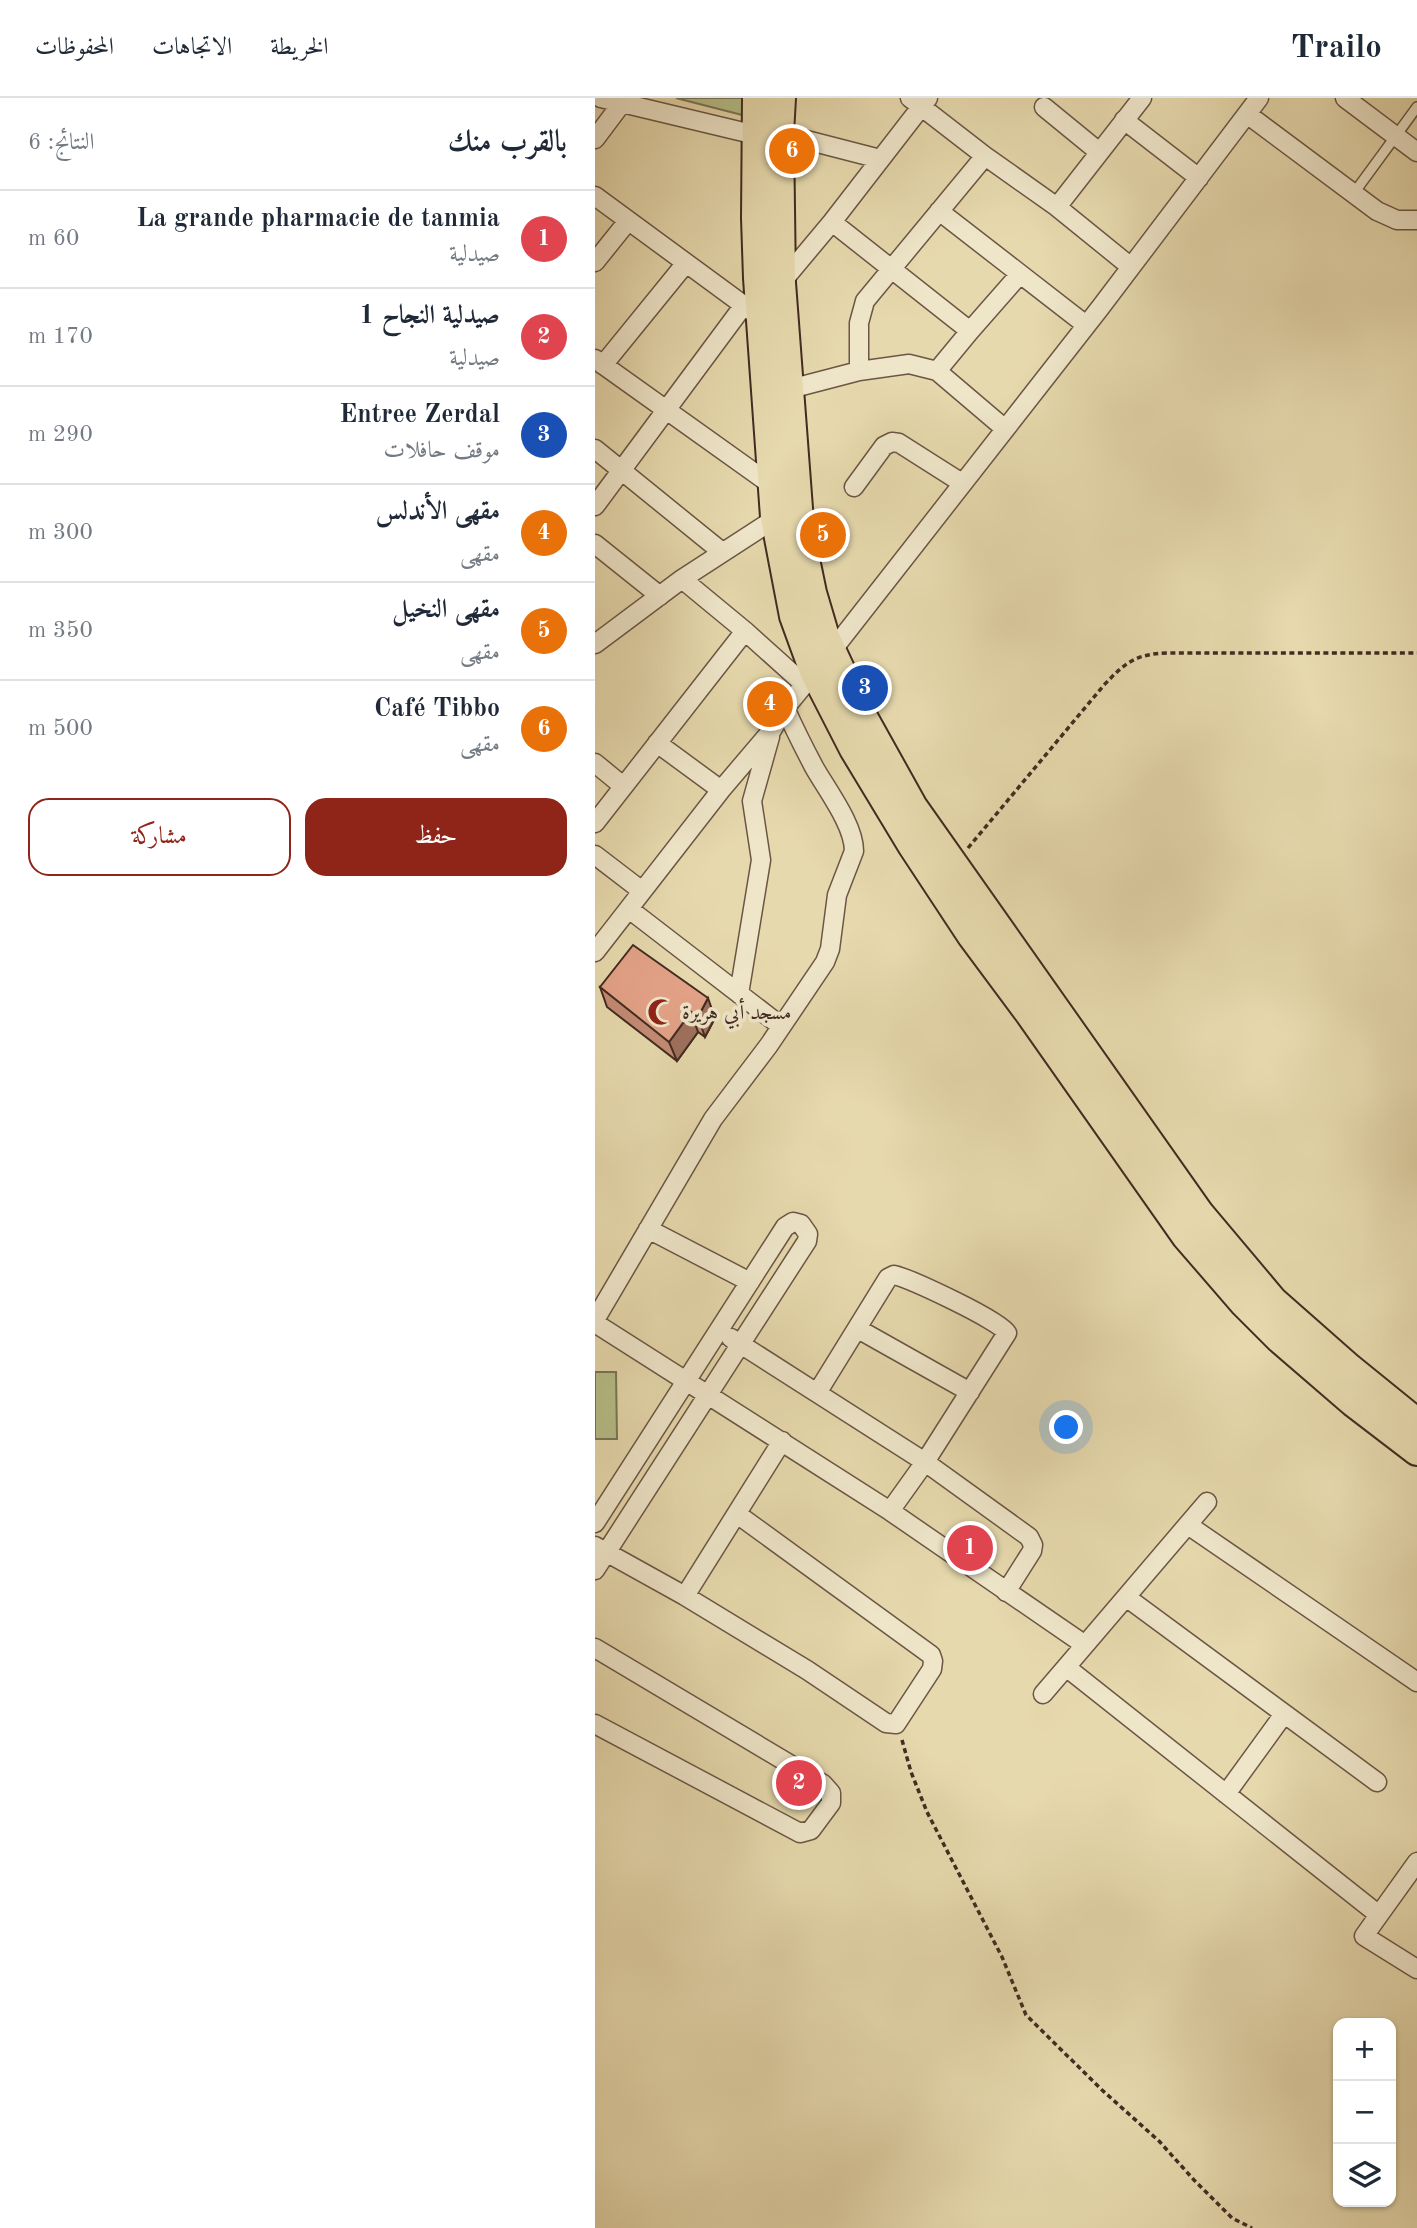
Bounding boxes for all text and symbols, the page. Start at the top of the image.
text: Trailo [1291,32,1382,65]
text: المحفوظات [35,36,114,60]
text: الاتجاهات [152,36,232,60]
text: الخريطة [270,36,329,60]
pin: 6 [769,125,815,177]
text: بالقرب منك [448,128,567,158]
text: النتائج: 6 [28,131,95,154]
text: La grande pharmacie de tanmia [136,206,500,232]
text: 60 m [28,227,79,250]
text: 1 [537,227,551,250]
text: صيدلية [449,243,500,266]
text: صيدلية النجاح 1 [359,303,500,329]
text: 170 m [28,325,93,348]
text: 2 [537,325,551,348]
text: صيدلية [449,347,500,370]
text: Entree Zerdal [339,402,500,428]
text: 290 m [28,423,93,446]
text: 3 [537,423,551,446]
text: موقف حافلات [384,439,500,462]
text: مقهى الأندلس [376,499,500,525]
pin: 5 [800,509,846,561]
text: 300 m [28,521,93,544]
text: 4 [537,521,551,544]
text: مقهى [460,543,500,566]
text: مقهى النخيل [392,597,500,623]
text: 350 m [28,619,93,642]
text: 5 [537,619,551,642]
text: مقهى [460,641,500,664]
pin: 3 [842,662,888,714]
pin: 4 [747,678,793,730]
text: Café Tibbo [374,696,500,722]
text: 500 m [28,717,93,740]
text: 6 [537,717,551,740]
text: مقهى [460,733,500,756]
button: مشاركة [28,798,291,876]
button: حفظ [305,798,567,876]
mosque icon: مسجد أبي هريرة [646,997,676,1027]
place label: مسجد أبي هريرة [682,997,791,1029]
your location [1049,1410,1083,1444]
pin: 1 [947,1522,993,1574]
pin: 2 [776,1757,822,1809]
map controls [1333,2018,1396,2207]
button: + [1333,2018,1396,2081]
button: − [1333,2081,1396,2144]
button: layers [1333,2144,1396,2207]

